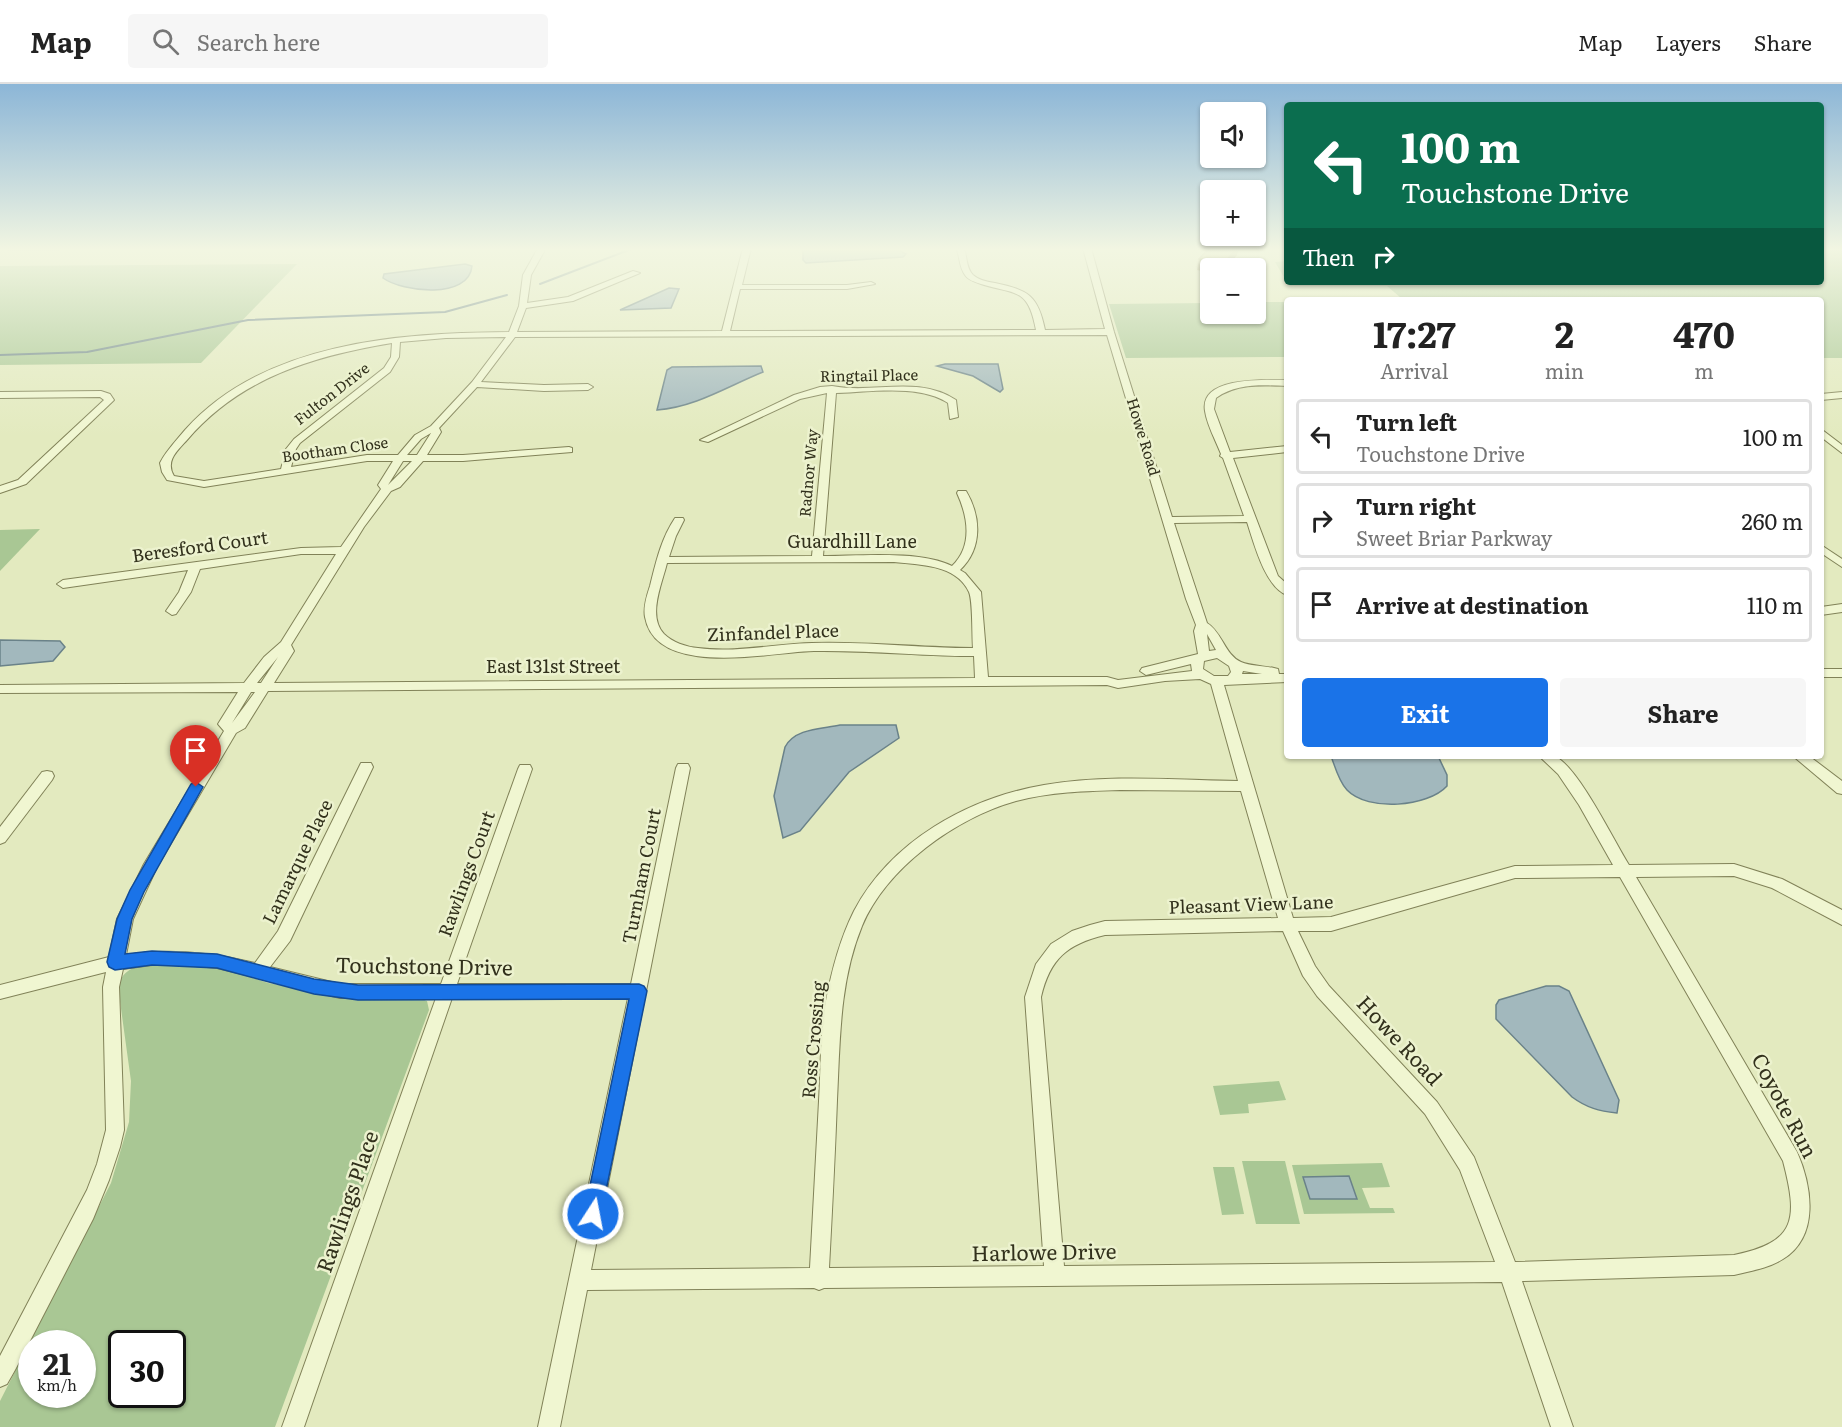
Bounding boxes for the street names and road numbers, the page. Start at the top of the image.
street label: Fulton Drive [288,356,374,430]
street label: Ringtail Place [820,362,919,387]
street label: Howe Road [1122,394,1167,479]
street label: Radnor Way [792,427,823,518]
street label: Bootham Close [280,430,390,467]
street label: Beresford Court [130,523,270,568]
street label: Guardhill Lane [787,527,917,554]
street label: Zinfandel Place [706,616,839,647]
street label: East 131st Street [486,652,621,679]
street label: Lamarque Place [255,794,339,928]
street label: Turnham Court [614,805,667,946]
street label: Rawlings Court [430,806,501,940]
street label: Pleasant View Lane [1168,887,1334,920]
street label: Touchstone Drive [335,947,513,982]
street label: Ross Crossing [794,979,831,1100]
street label: Howe Road [1351,987,1451,1091]
street label: Coyote Run [1745,1047,1827,1163]
street label: Rawlings Place [307,1126,384,1276]
street label: Harlowe Drive [971,1234,1117,1267]

